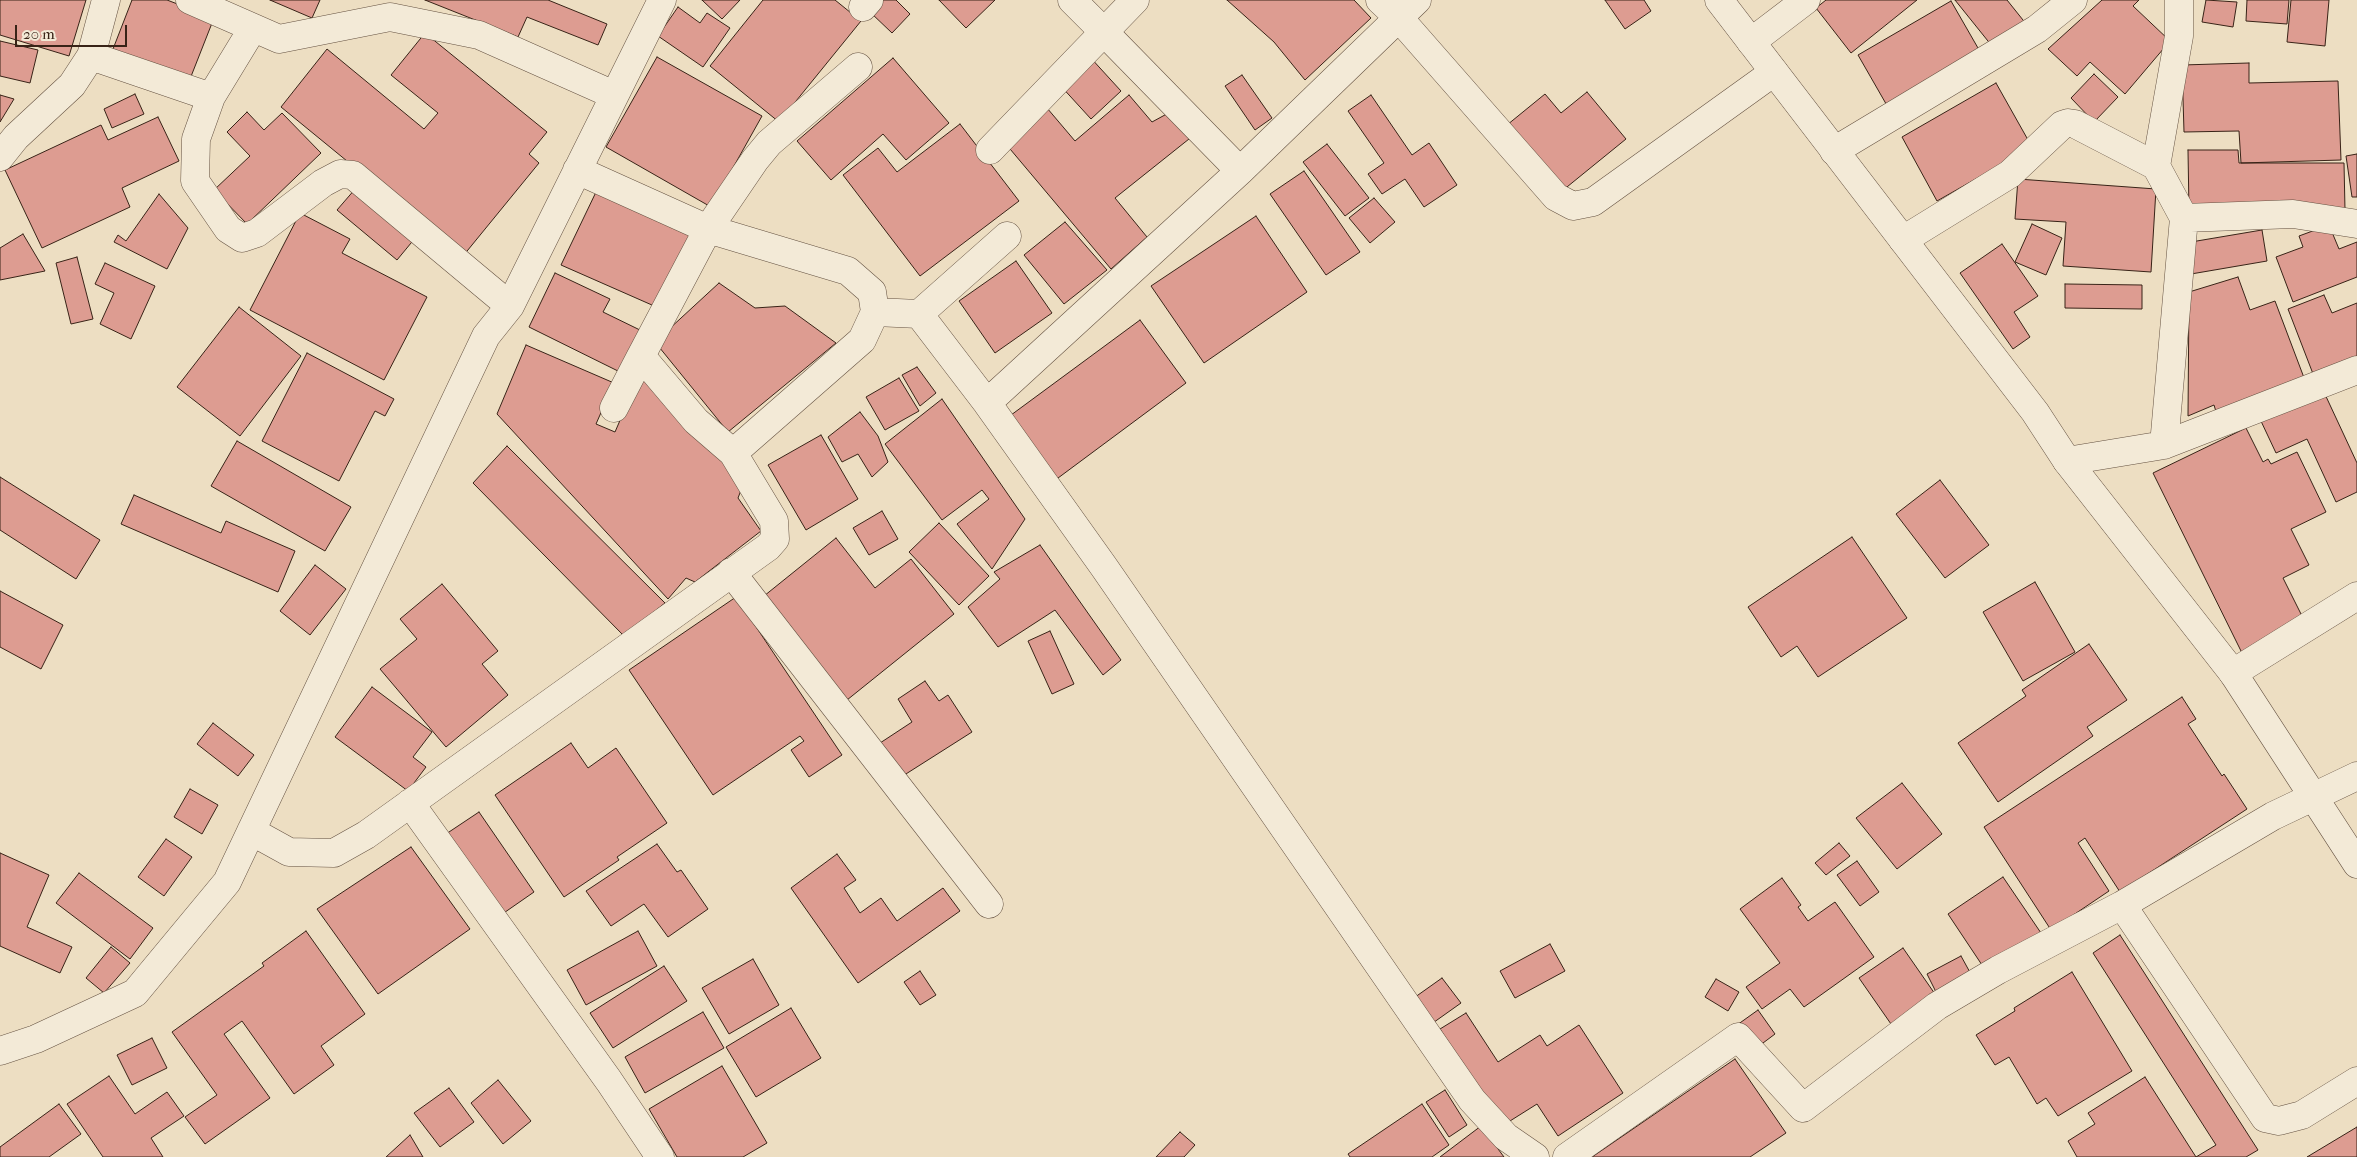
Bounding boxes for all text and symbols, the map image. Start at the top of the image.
scale bar [18,15,130,47]
text: 20 m [23,25,55,43]

